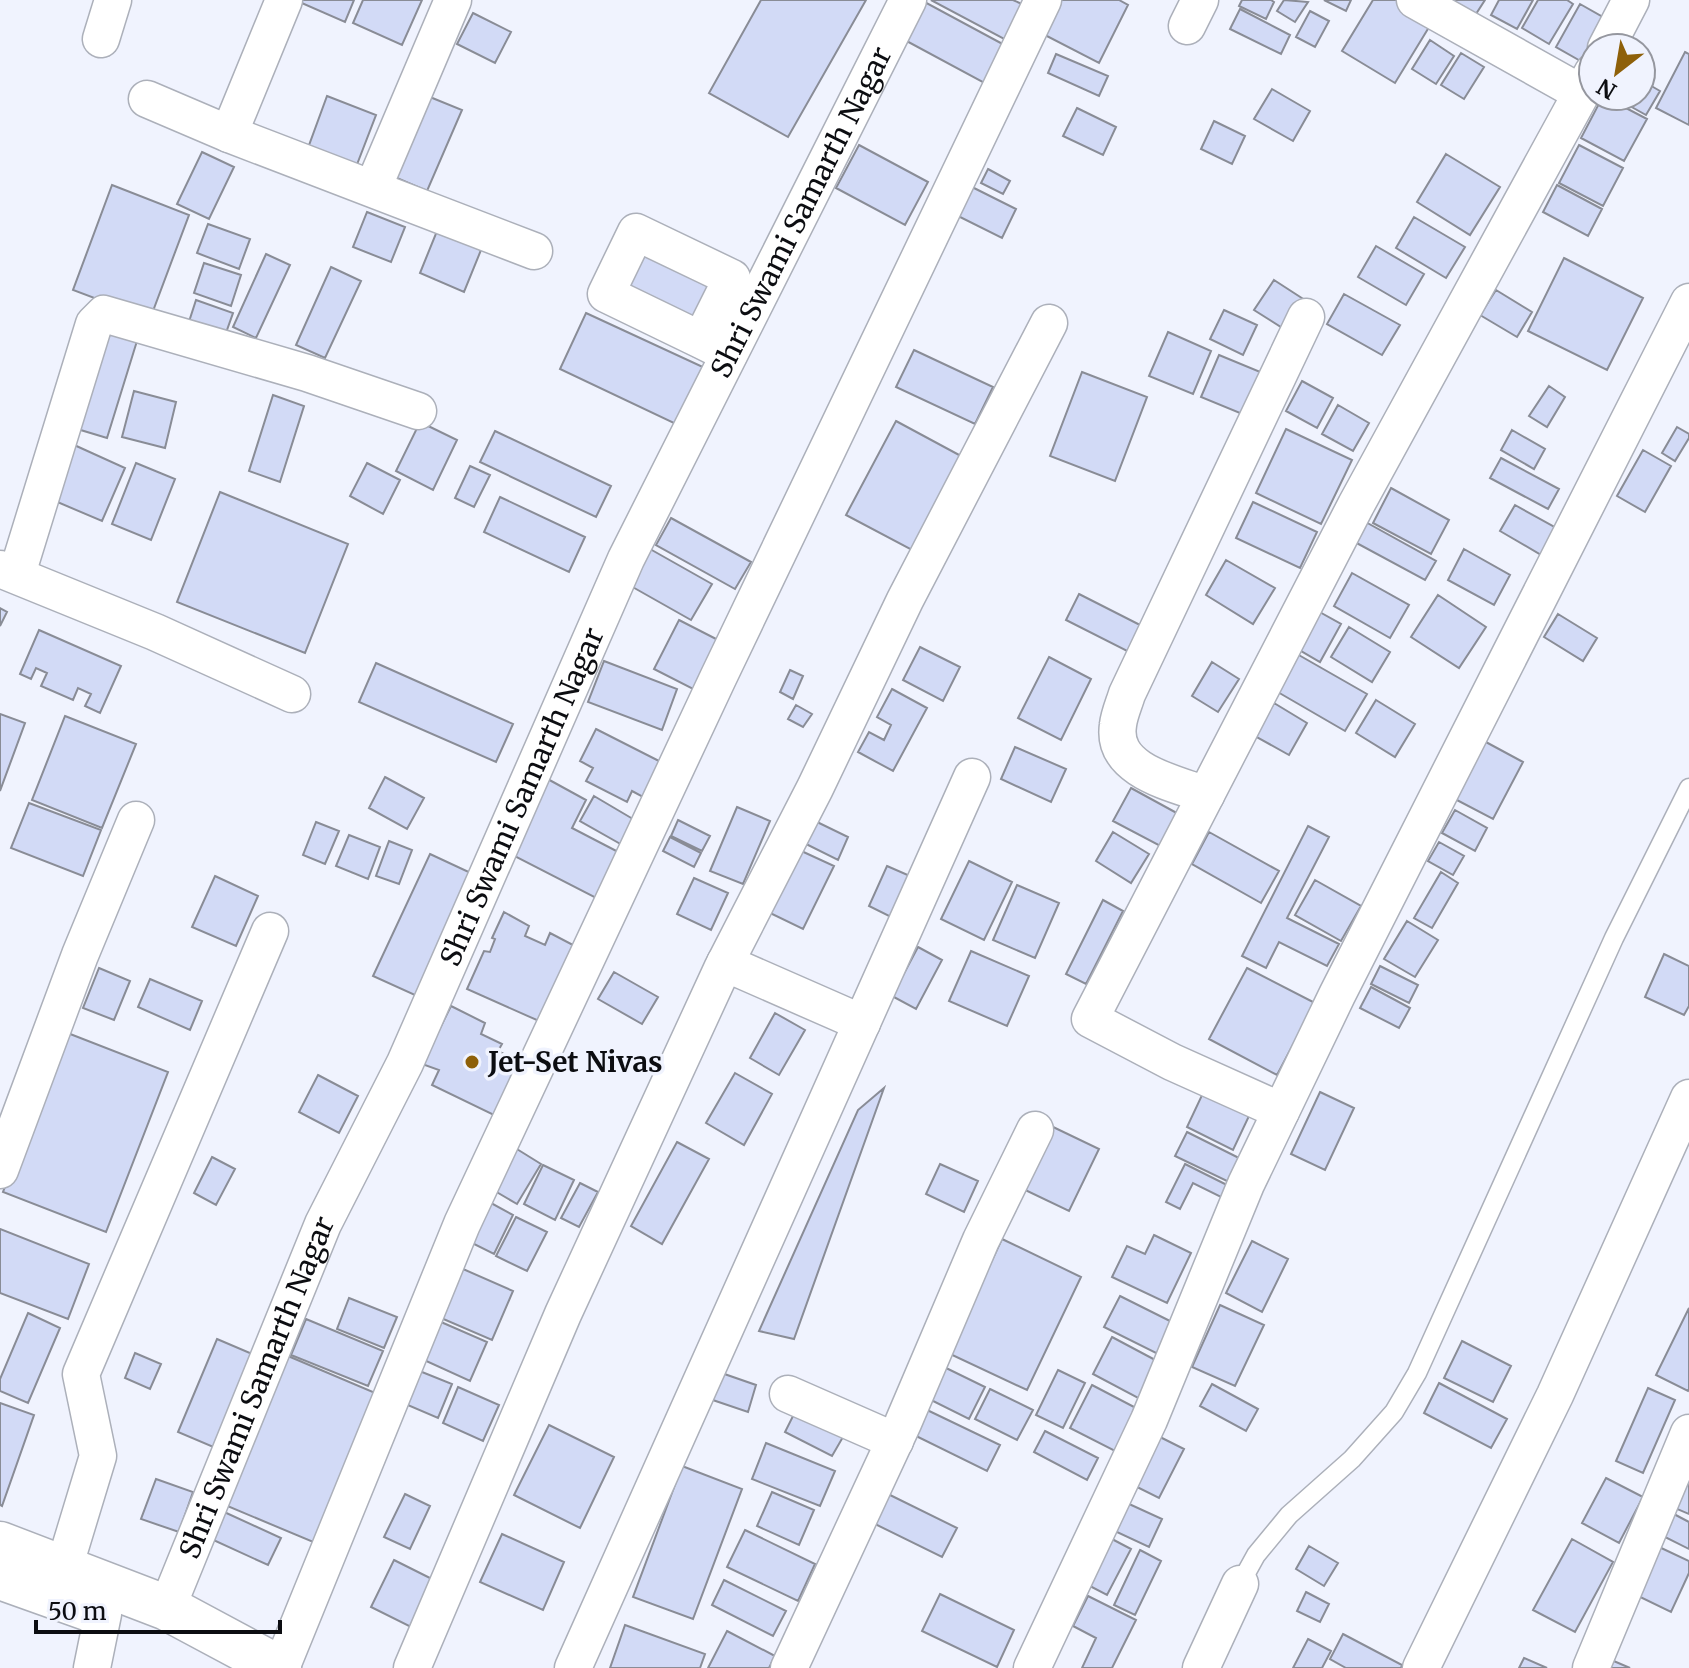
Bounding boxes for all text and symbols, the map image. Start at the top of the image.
north arrow [1577,32,1657,112]
street label: Shri Swami Samarth Nagar [703,41,899,384]
text: N [1592,72,1621,106]
street label: Shri Swami Samarth Nagar [432,622,612,971]
place label: Jet-Set Nivas [487,1044,663,1080]
marker: Jet-Set Nivas [463,1053,481,1071]
street label: Shri Swami Samarth Nagar [171,1210,342,1564]
scale bar [36,1584,280,1634]
text: 50 m [48,1596,107,1627]

